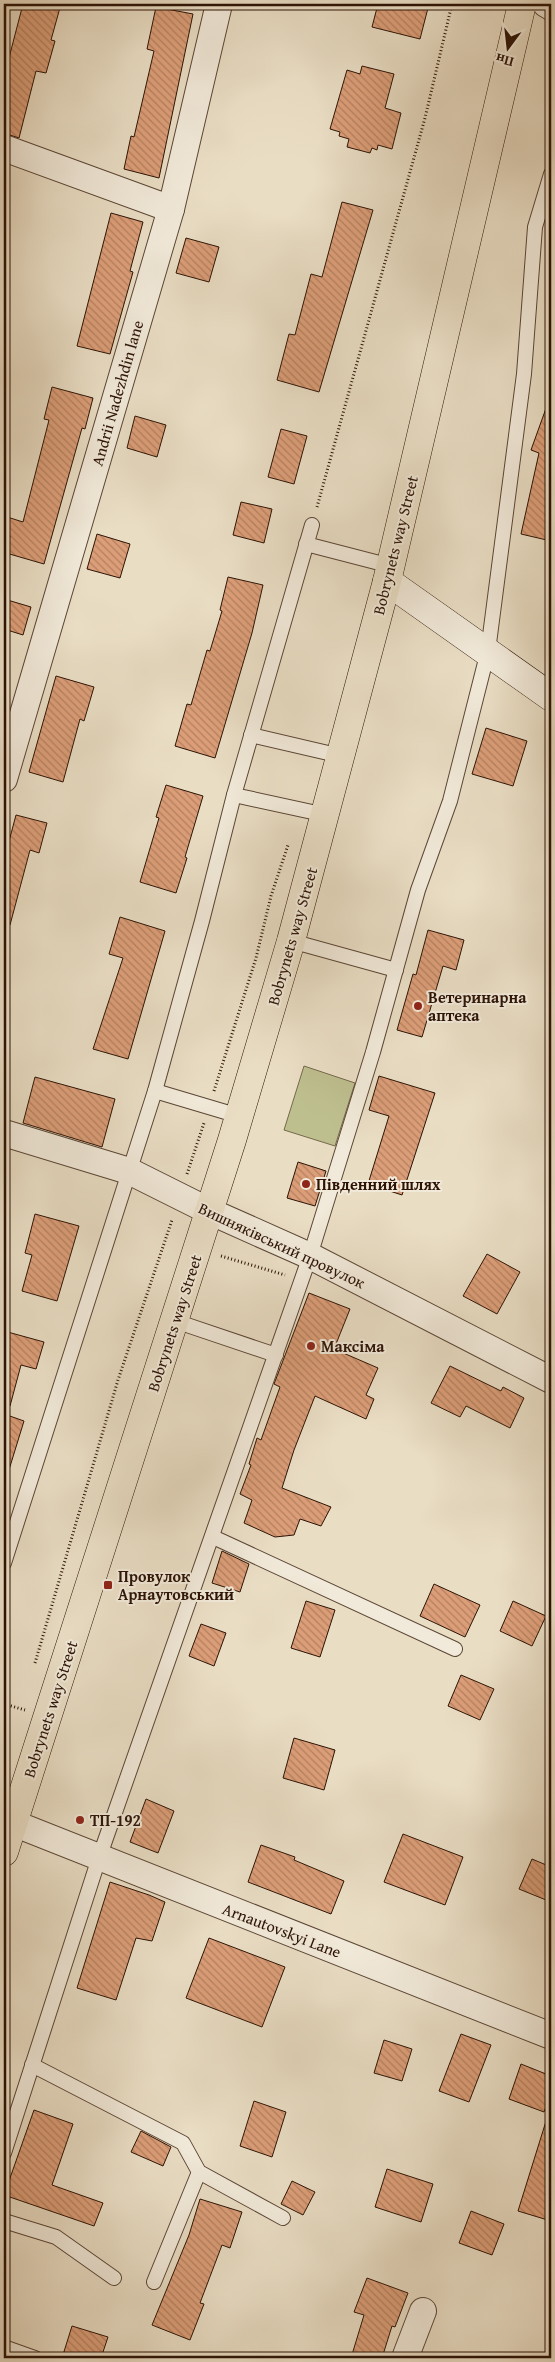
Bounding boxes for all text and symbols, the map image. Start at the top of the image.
north arrow [482,22,532,72]
text: Пн [493,48,516,73]
street label: Andrii Nadezhdin lane [85,317,149,469]
street label: Bobrynets way Street [366,473,424,617]
street label: Bobrynets way Street [261,864,323,1008]
place label: Ветеринарна аптека [428,985,527,1027]
marker: Ветеринарна аптека [412,1000,424,1012]
place label: Південний шлях [316,1172,441,1196]
marker: Південний шлях [300,1178,312,1190]
street label: Вишняківський провулок [195,1196,370,1294]
street label: Bobrynets way Street [141,1251,208,1395]
place label: Максіма [321,1334,385,1358]
marker: Максіма [305,1340,317,1352]
place label: Провулок Арнаутовський [118,1564,234,1606]
marker: Провулок Арнаутовський [102,1579,114,1591]
street label: Bobrynets way Street [17,1637,84,1781]
place label: ТП-192 [90,1808,141,1832]
marker: ТП-192 [74,1814,86,1826]
street label: Arnautovskyi Lane [219,1896,345,1964]

